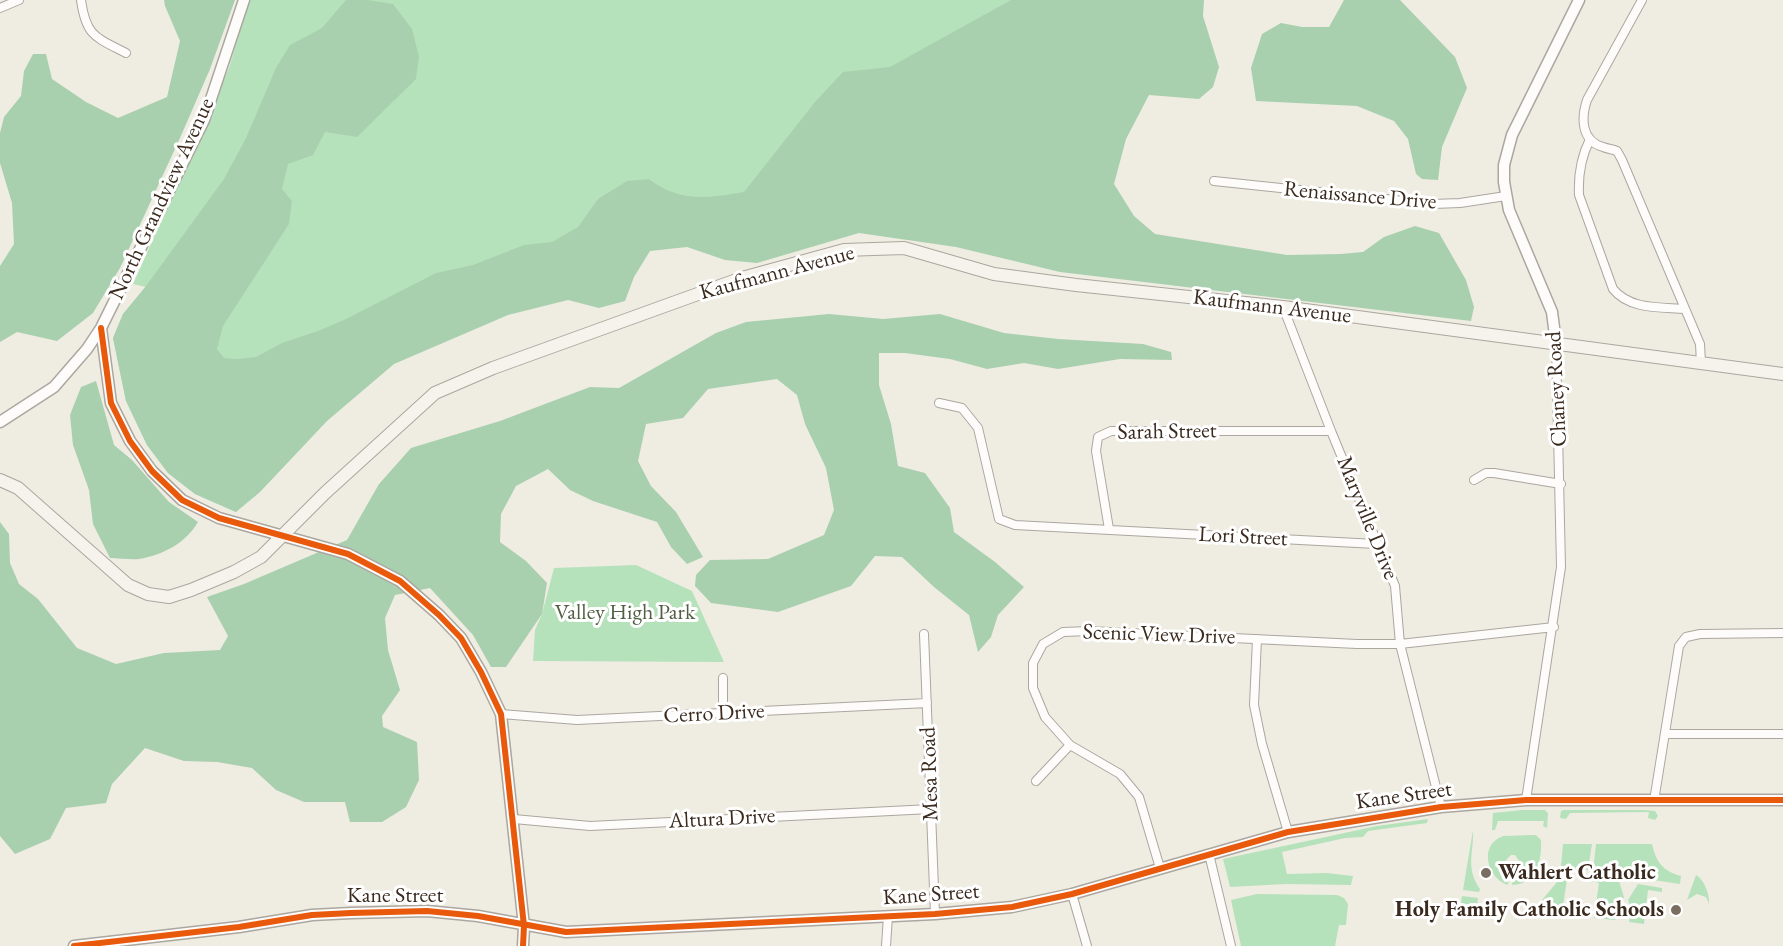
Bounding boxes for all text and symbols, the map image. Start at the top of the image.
street label: North Grandview Avenue [104,94,220,304]
street label: Renaissance Drive [1283,176,1437,216]
street label: Kaufmann Avenue [697,240,857,306]
street label: Kaufmann Avenue [1191,284,1353,330]
street label: Chaney Road [1541,330,1573,448]
street label: Sarah Street [1117,418,1217,446]
street label: Maryville Drive [1330,452,1404,584]
street label: Lori Street [1198,521,1288,553]
park label: Valley High Park [555,600,695,626]
street label: Scenic View Drive [1082,619,1236,651]
street label: Cerro Drive [663,698,765,730]
street label: Mesa Road [915,726,945,822]
street label: Kane Street [1354,776,1454,816]
street label: Altura Drive [668,803,776,835]
place label: Wahlert Catholic [1498,860,1656,886]
marker: Wahlert Catholic [1479,866,1493,880]
street label: Kane Street [882,878,980,912]
street label: Kane Street [347,883,443,909]
place label: Holy Family Catholic Schools [1395,897,1664,923]
marker: Holy Family Catholic Schools [1669,903,1683,917]

